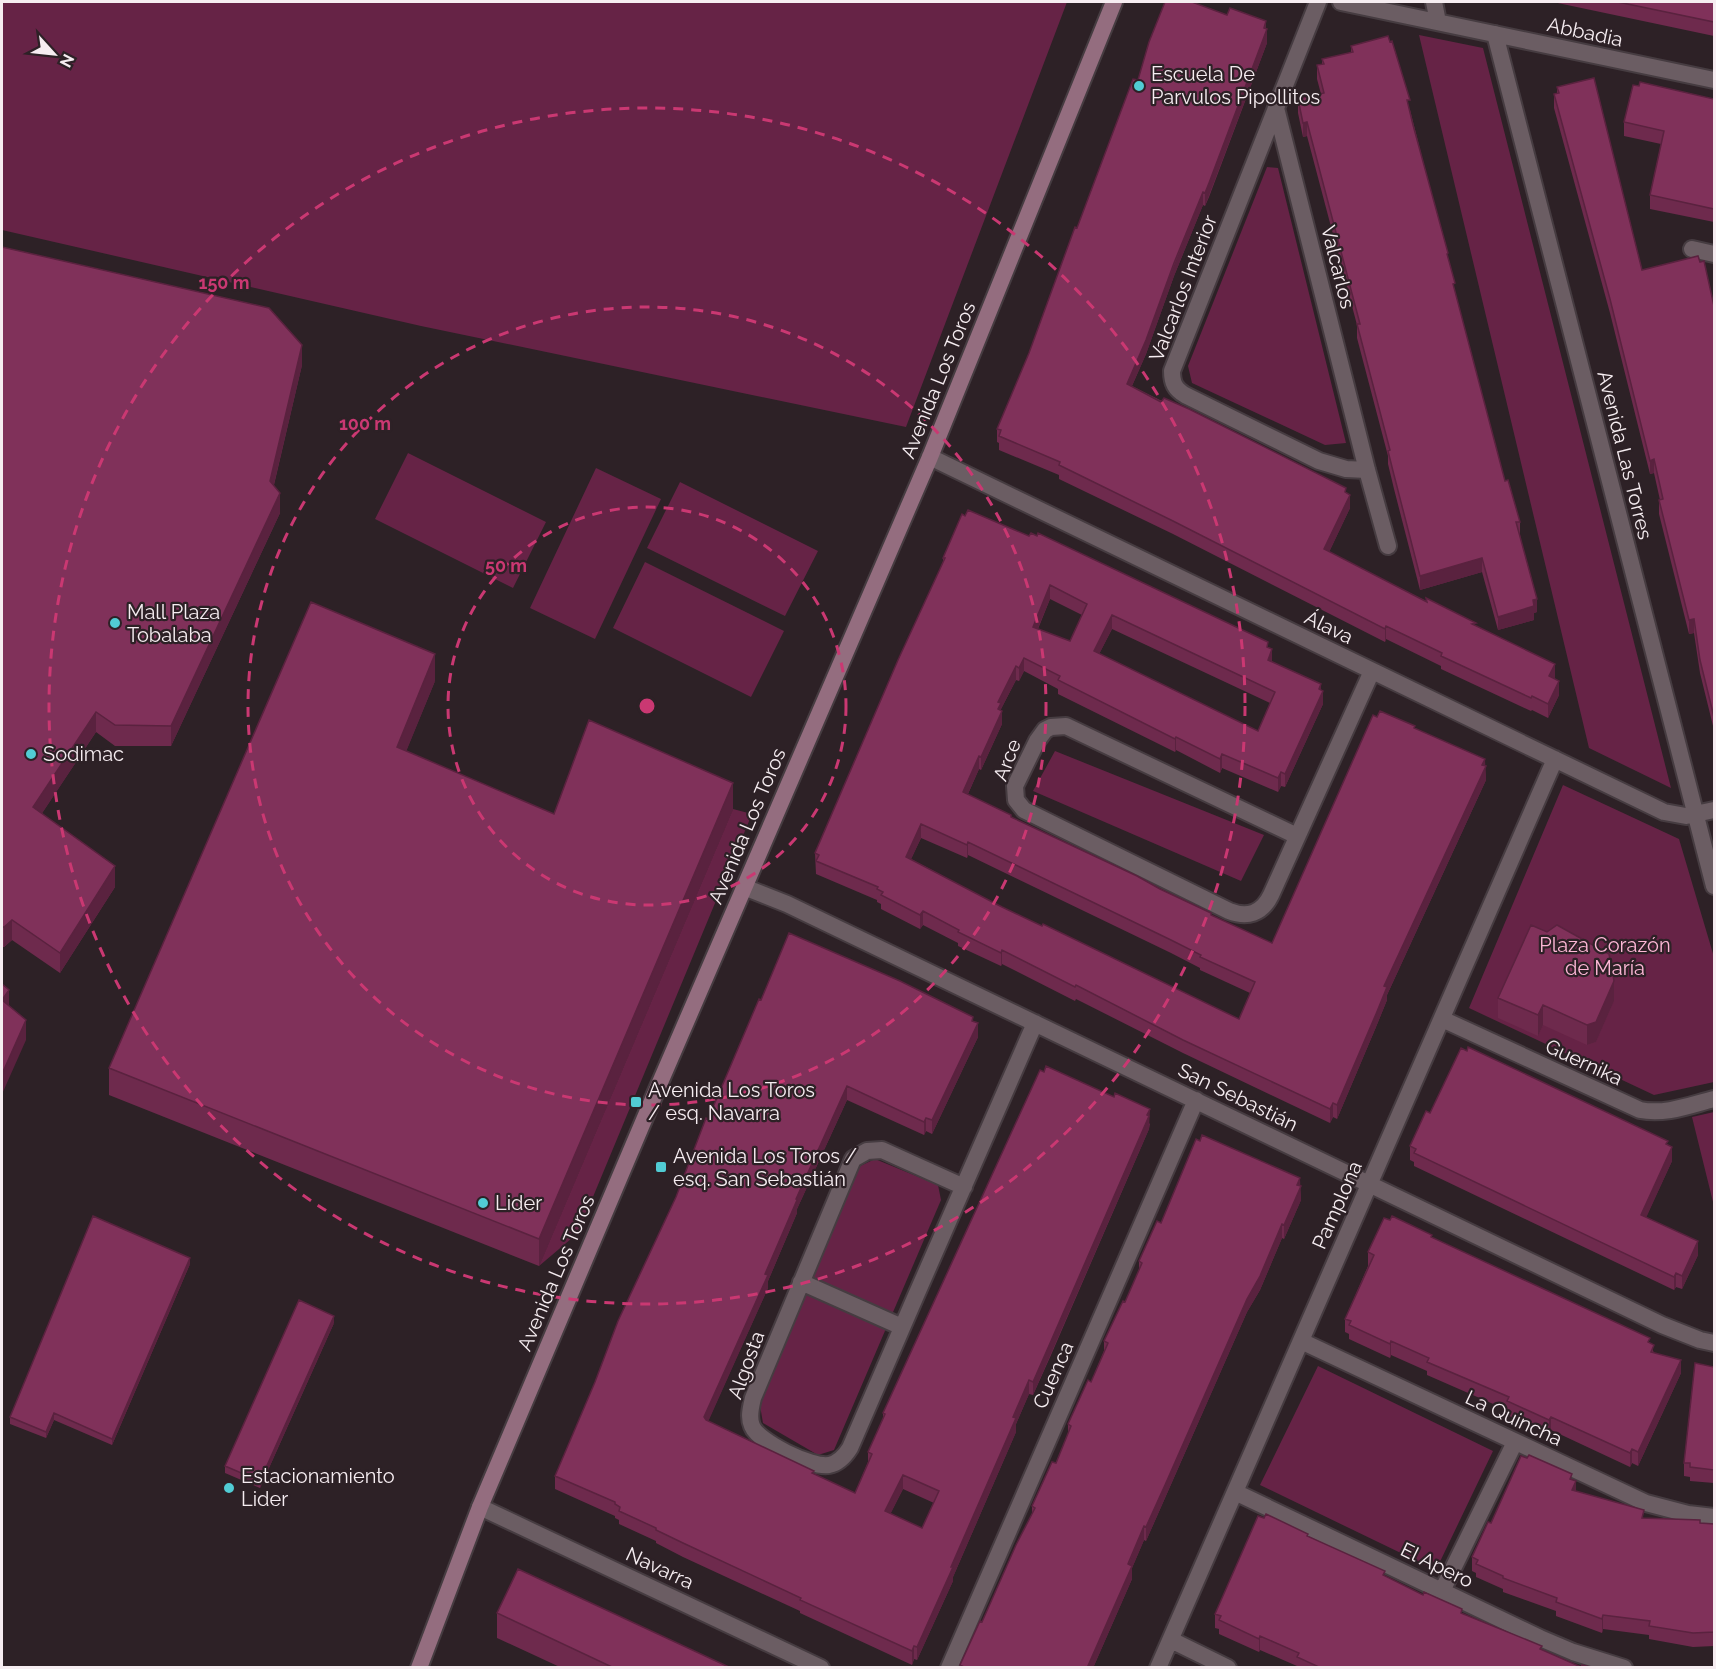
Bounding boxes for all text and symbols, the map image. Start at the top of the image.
street label: Abbadia [1545,12,1625,52]
north arrow [24,24,84,84]
text: N [56,51,78,70]
place label: Escuela De Parvulos Pipollitos [1151,62,1320,109]
marker: Escuela De Parvulos Pipollitos [1132,79,1146,93]
street label: Valcarlos Interior [1144,211,1222,365]
street label: Valcarlos [1316,223,1360,311]
text: 150 m [199,272,250,293]
street label: Avenida Los Toros [896,298,980,462]
street label: Avenida Las Torres [1592,368,1658,542]
text: 100 m [339,413,391,434]
text: 50 m [485,555,527,576]
place label: Mall Plaza Tobalaba [127,600,220,647]
street label: Álava [1301,605,1357,649]
marker: Mall Plaza Tobalaba [108,616,122,630]
centre of rings [637,696,657,716]
street label: Arce [988,735,1026,784]
place label: Sodimac [43,742,124,766]
street label: Avenida Los Toros [703,744,791,908]
marker: Sodimac [24,747,38,761]
park label: Plaza Corazón de María [1539,933,1671,980]
street label: Guernika [1542,1034,1626,1090]
street label: San Sebastián [1174,1058,1302,1136]
place label: Avenida Los Toros / esq. Navarra [648,1078,815,1125]
marker: Avenida Los Toros / esq. Navarra [629,1095,643,1109]
place label: Avenida Los Toros / esq. San Sebastián [673,1144,857,1191]
street label: Pamplona [1307,1157,1367,1253]
marker: Avenida Los Toros / esq. San Sebastián [654,1160,668,1174]
place label: Lider [495,1191,542,1215]
street label: Avenida Los Toros [512,1191,600,1355]
marker: Lider [476,1196,490,1210]
street label: Algosta [723,1328,769,1402]
street label: Cuenca [1028,1338,1078,1412]
street label: La Quincha [1462,1385,1566,1451]
place label: Estacionamiento Lider [241,1464,395,1511]
marker: Estacionamiento Lider [222,1481,236,1495]
street label: El Apero [1397,1537,1477,1593]
street label: Navarra [622,1542,698,1594]

